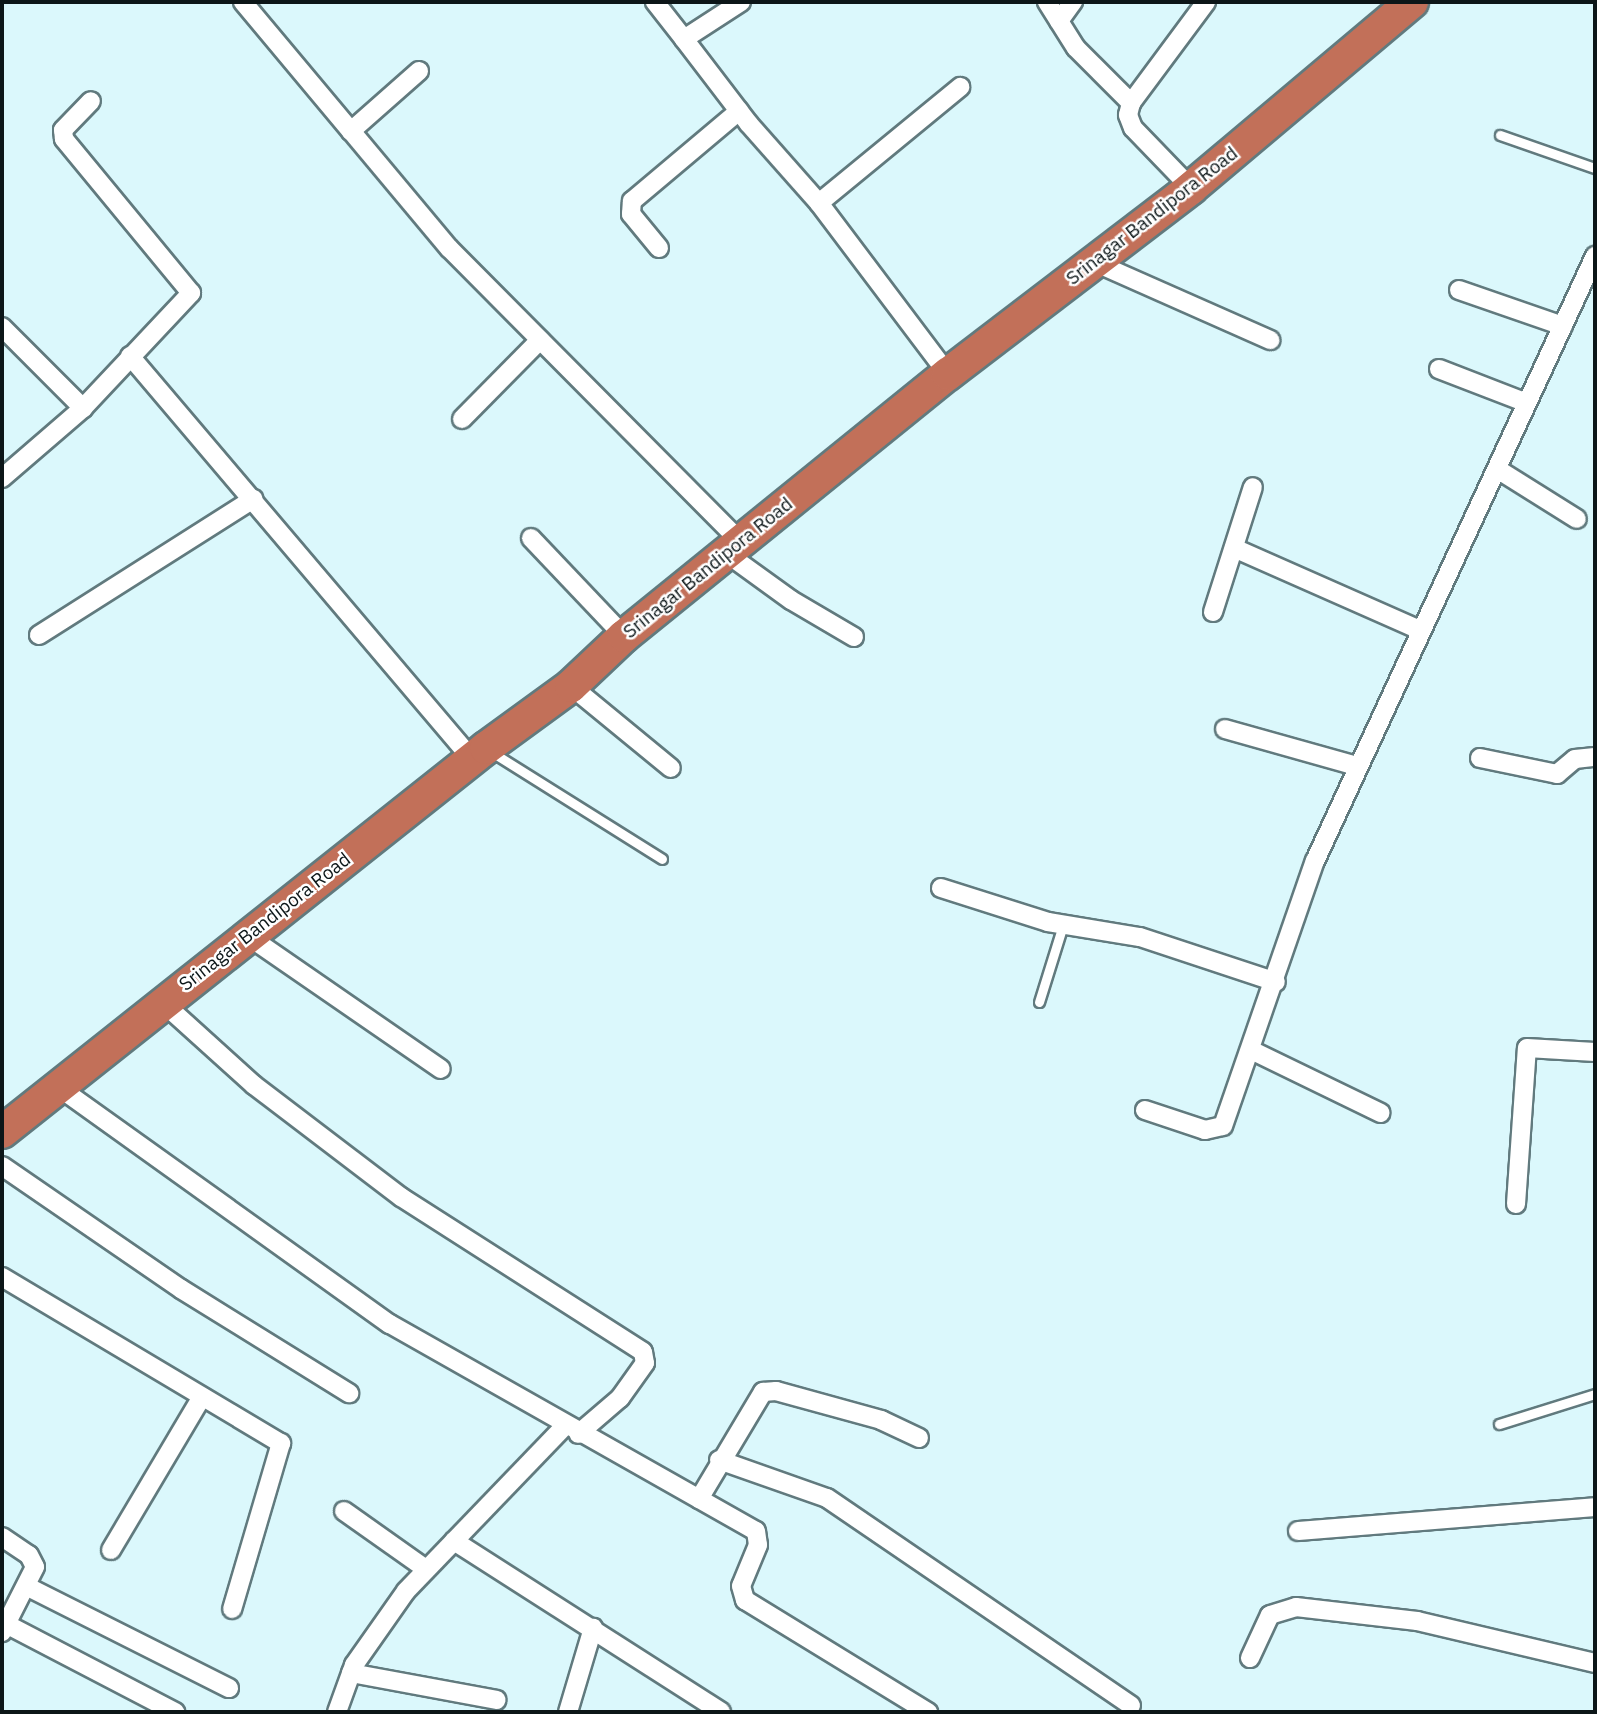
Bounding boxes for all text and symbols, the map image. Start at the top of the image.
street label: Srinagar Bandipora Road [1062,142,1242,290]
street label: Srinagar Bandipora Road [619,493,797,643]
street label: Srinagar Bandipora Road [175,848,355,996]

